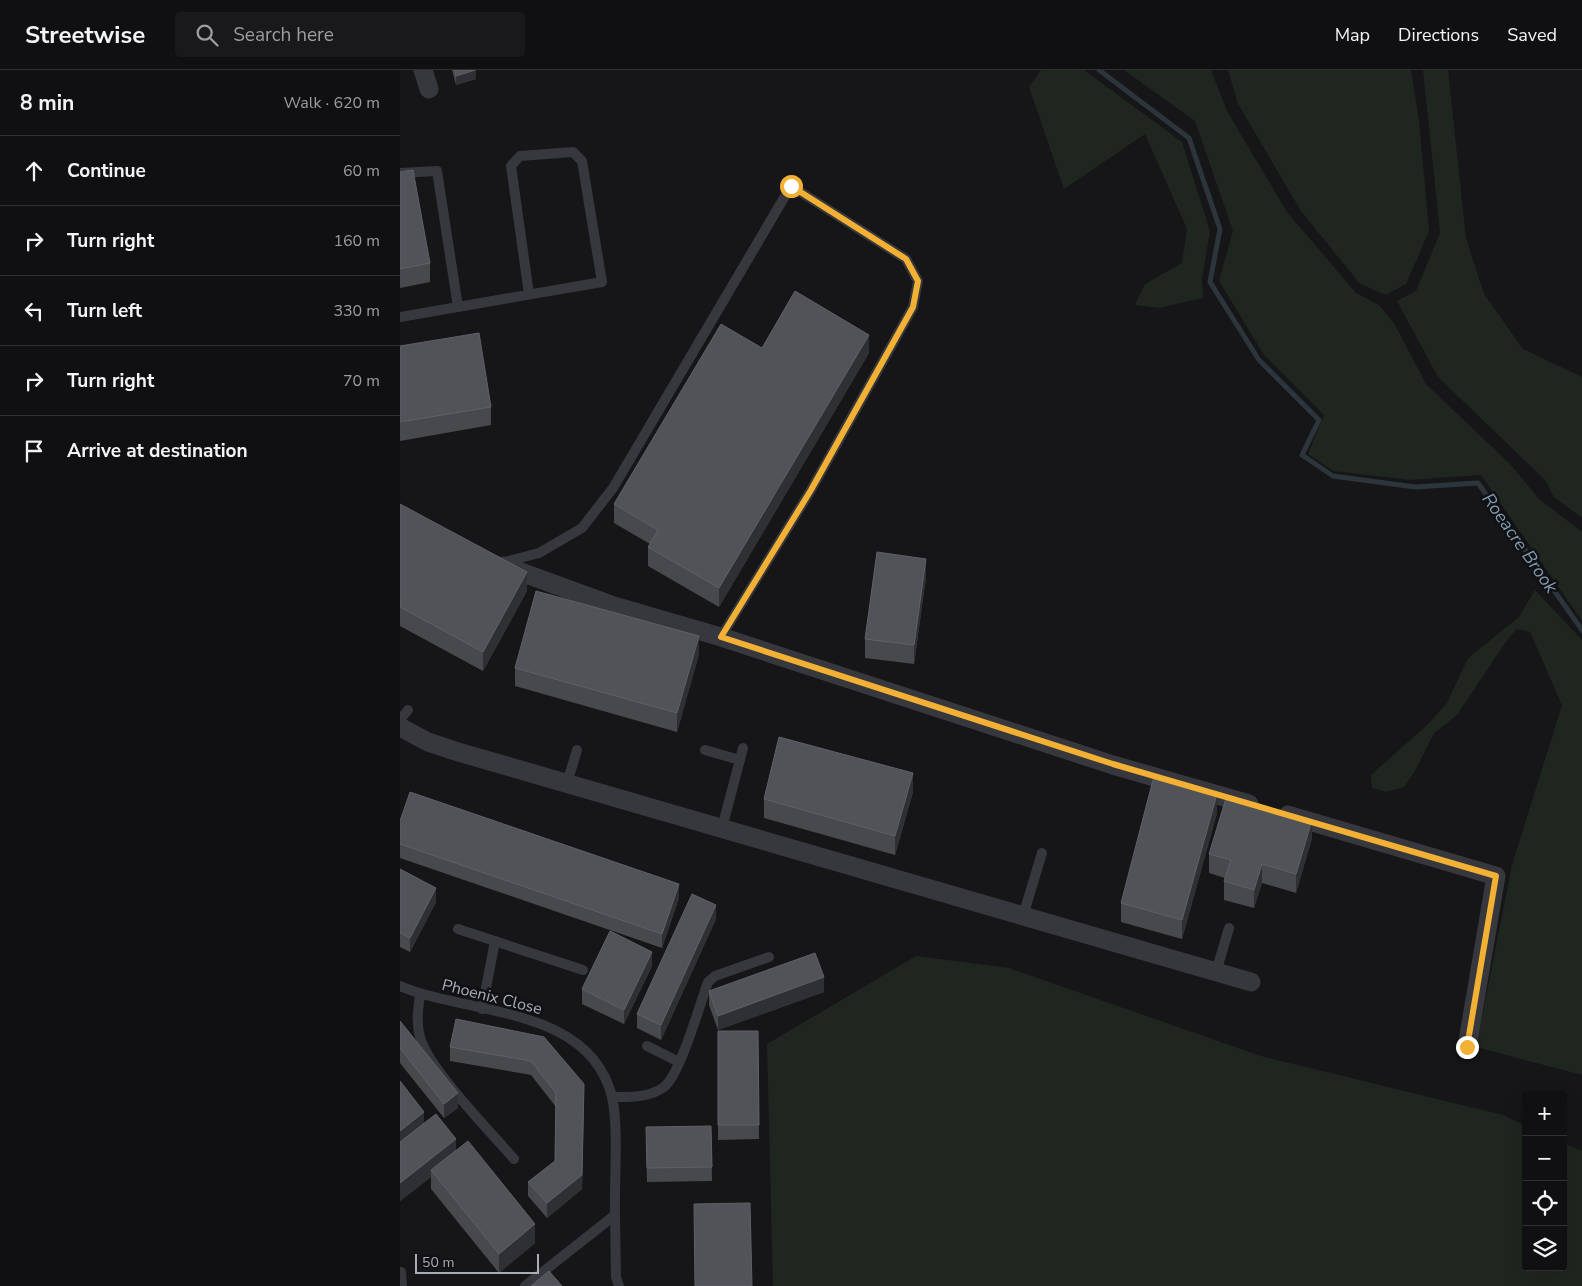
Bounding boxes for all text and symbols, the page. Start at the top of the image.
search box [175,12,525,57]
text: Streetwise [25,19,145,51]
icon: search [193,21,221,49]
text: Search here [233,22,334,48]
text: Map [1335,23,1370,47]
text: Directions [1398,23,1479,47]
text: Saved [1507,23,1557,47]
text: 8 min [20,89,74,117]
text: Walk · 620 m [284,92,380,114]
icon: ahead [20,157,48,185]
text: Continue [67,158,146,184]
text: 60 m [343,160,380,182]
route start [780,175,803,198]
icon: right [20,227,48,255]
text: Turn right [67,228,154,254]
text: 160 m [333,230,380,252]
icon: left [20,297,48,325]
text: Turn left [67,298,142,324]
text: 330 m [333,300,380,322]
icon: right [20,367,48,395]
text: Turn right [67,368,154,394]
text: 70 m [343,370,380,392]
icon: arrive [20,437,48,465]
text: Arrive at destination [67,438,248,464]
water label: Roeacre Brook [1477,488,1564,599]
street label: Phoenix Close [440,974,544,1020]
route end [1456,1036,1479,1059]
map controls [1522,1091,1567,1271]
button: + [1522,1091,1567,1136]
button: − [1522,1136,1567,1181]
button: locate [1522,1181,1567,1226]
button: layers [1522,1226,1567,1271]
scale bar [415,1251,539,1274]
text: 50 m [422,1253,454,1272]

